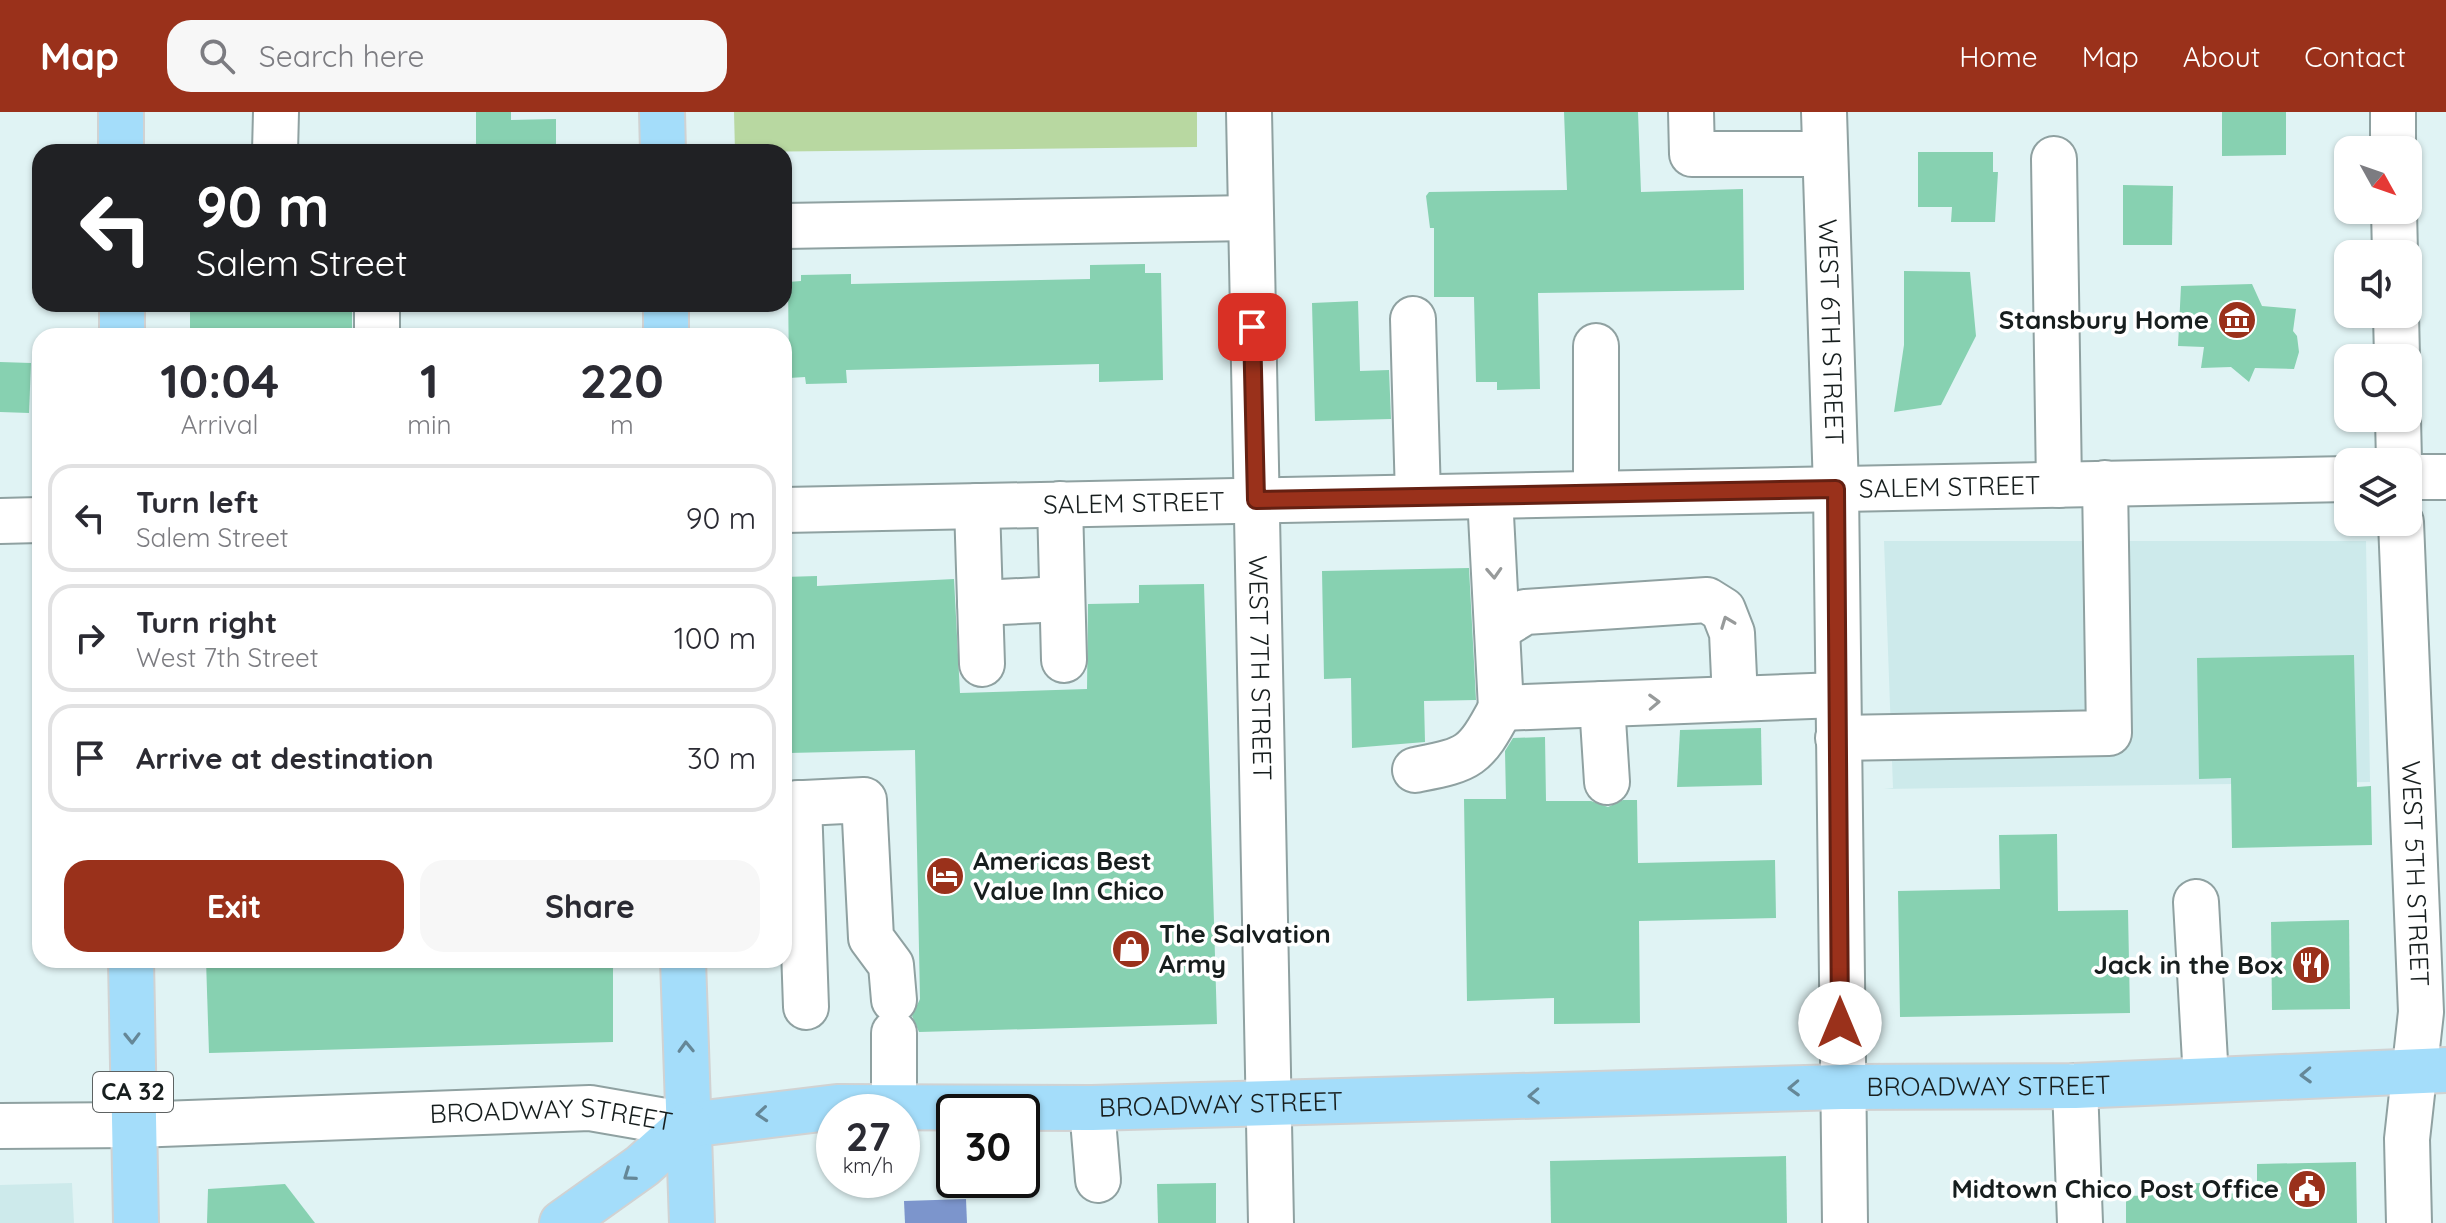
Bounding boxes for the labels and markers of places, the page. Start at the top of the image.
pin [1218,293,1286,361]
museum icon: Stansbury Home [2216,299,2258,341]
place label: Stansbury Home [1999,303,2209,336]
place label: Americas Best Value Inn Chico [973,844,1164,907]
hotel icon: Americas Best Value Inn Chico [924,855,966,897]
place label: The Salvation Army [1159,917,1331,980]
shop icon: The Salvation Army [1110,928,1152,970]
restaurant icon: Jack in the Box [2290,944,2332,986]
place label: Jack in the Box [2093,948,2283,981]
public building icon: Midtown Chico Post Office [2286,1168,2328,1210]
place label: Midtown Chico Post Office [1952,1172,2279,1205]

